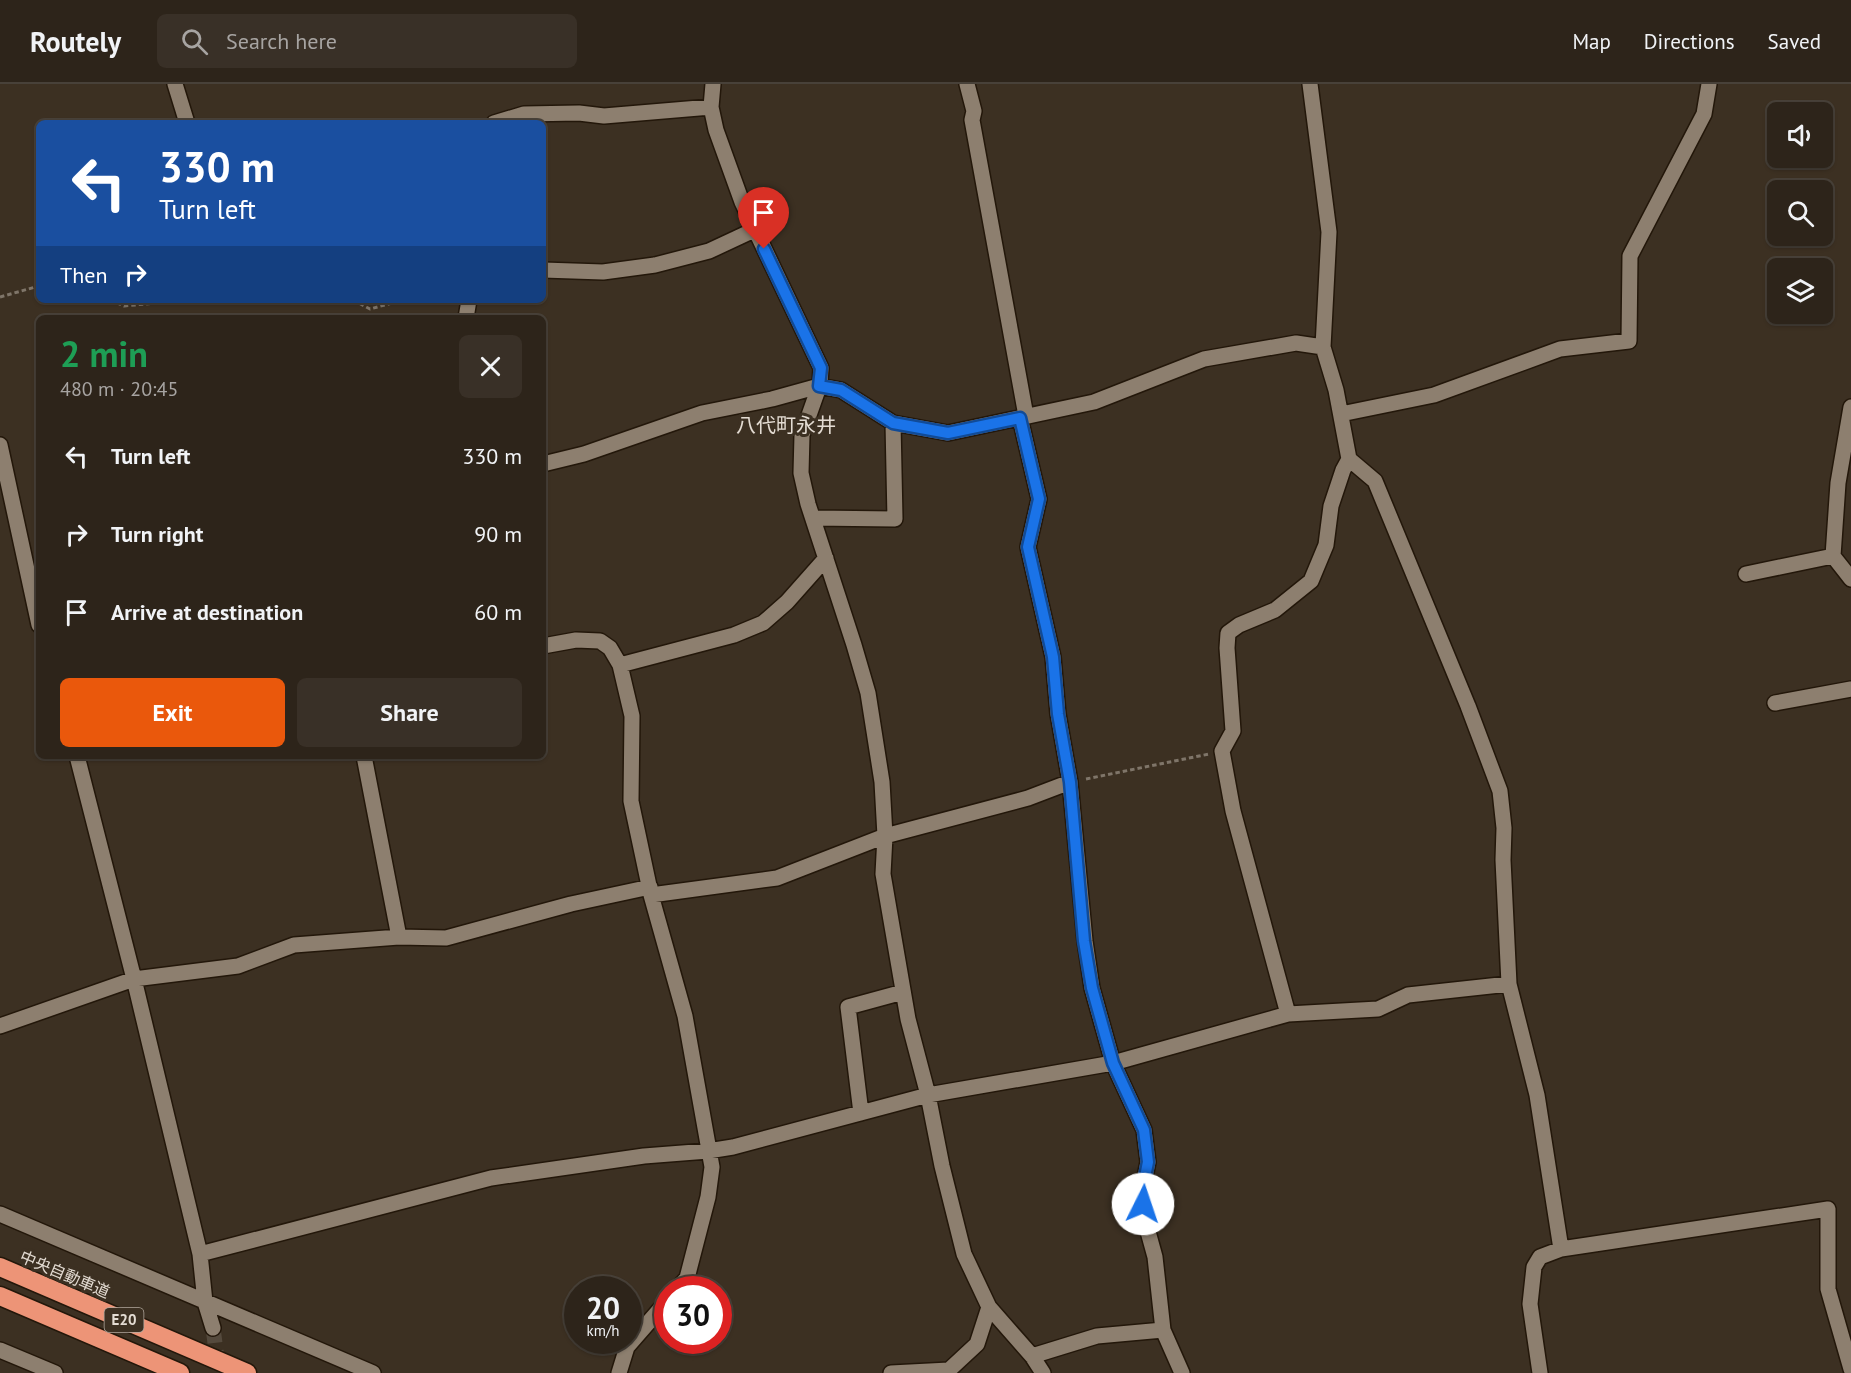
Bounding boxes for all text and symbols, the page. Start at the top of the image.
search box [157,14,577,68]
text: Routely [30,23,121,60]
icon: search [178,25,211,58]
text: Search here [226,27,337,55]
text: Map [1572,28,1611,55]
text: Directions [1644,28,1735,55]
text: Saved [1768,28,1821,55]
map controls [1767,102,1833,324]
button: sound [1767,102,1833,168]
text: 330 m [159,139,275,194]
icon: left [60,144,138,222]
button: search [1767,180,1833,246]
pin [738,187,789,249]
text: Turn left [159,192,256,226]
icon: arrive [747,196,780,229]
icon: right [119,258,152,291]
button: layers [1767,258,1833,324]
text: Then [60,261,107,289]
text: 2 min [60,330,148,377]
button: close [459,335,522,398]
text: 480 m · 20:45 [60,376,178,402]
district label: 八代町永井 [736,412,836,438]
icon: left [60,440,93,473]
text: Turn left [111,442,191,470]
text: 330 m [462,442,522,470]
icon: right [60,518,93,551]
text: Turn right [111,520,203,548]
text: 90 m [474,520,522,548]
icon: arrive [60,596,93,629]
text: Arrive at destination [111,598,303,626]
text: 60 m [474,598,522,626]
button: Exit [60,678,285,747]
button: Share [297,678,522,747]
position arrow [1111,1172,1175,1236]
street label: 中央自動車道 [17,1246,113,1302]
speed limit sign: 30 [654,1276,732,1354]
text: 20 [586,1288,620,1327]
road number: E20 [104,1308,144,1332]
text: km/h [587,1321,619,1340]

